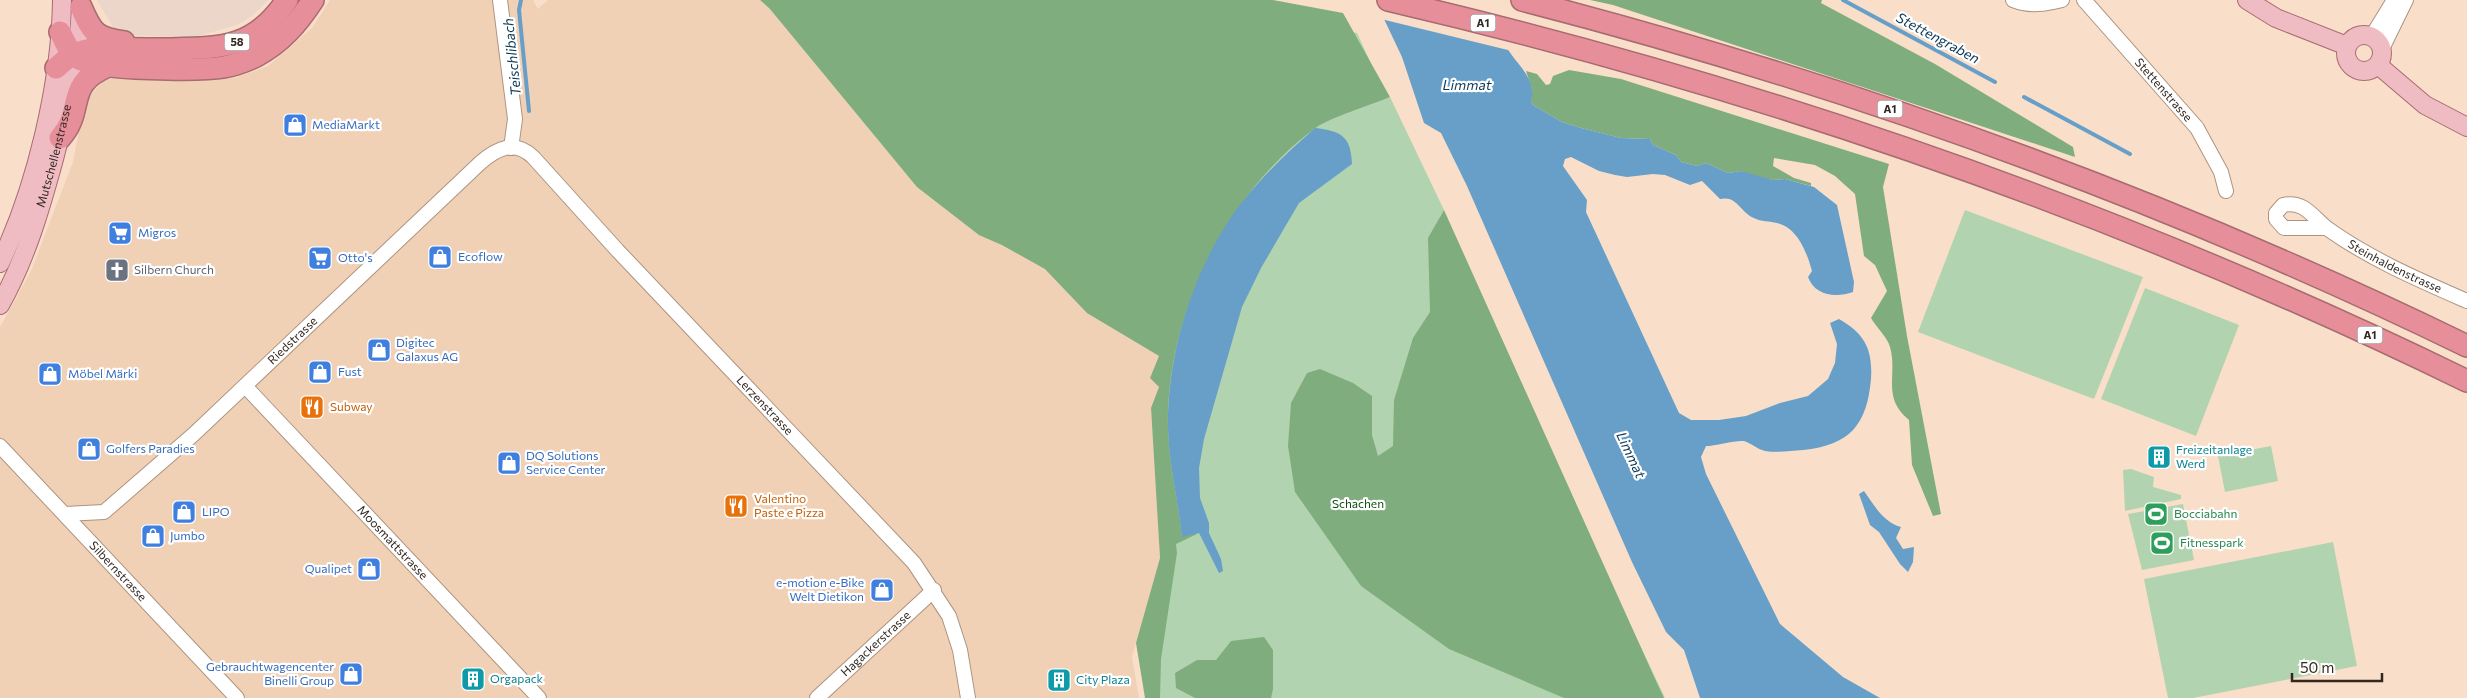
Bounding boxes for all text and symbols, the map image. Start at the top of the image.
water label: Stettengraben [1894,8,1983,67]
road number: A1 [1470,14,1496,32]
water label: Teischlibach [499,17,524,97]
road number: 58 [224,34,250,51]
street label: Stettenstrasse [2133,55,2196,124]
water label: Limmat [1442,76,1492,93]
road number: A1 [1878,100,1902,118]
street label: Mutschellenstrasse [33,103,73,209]
shop icon: MediaMarkt [282,112,308,138]
place label: MediaMarkt [312,117,380,131]
supermarket icon: Migros [107,220,133,246]
place label: Migros [138,225,176,239]
street label: Steinhaldenstrasse [2346,236,2444,295]
shop icon: Ecoflow [427,244,453,270]
supermarket icon: Otto's [307,245,333,271]
place label: Ecoflow [458,249,503,263]
place label: Otto's [338,250,373,264]
church icon: Silbern Church [104,257,130,283]
place label: Silbern Church [134,262,214,276]
street label: Riedstrasse [264,313,320,367]
road number: A1 [2358,326,2382,344]
place label: Digitec Galaxus AG [396,335,458,363]
shop icon: Digitec Galaxus AG [366,337,392,363]
shop icon: Fust [307,359,333,385]
shop icon: Möbel Märki [37,361,63,387]
place label: Fust [338,364,362,378]
place label: Möbel Märki [68,366,137,380]
street label: Lerzenstrasse [734,373,797,437]
restaurant icon: Subway [299,394,325,420]
place label: Subway [330,399,373,413]
water label: Limmat [1613,429,1650,481]
shop icon: Golfers Paradies [76,436,102,462]
place label: Golfers Paradies [106,441,195,455]
place label: Freizeitanlage Werd [2176,442,2252,470]
building icon: Freizeitanlage Werd [2146,444,2172,470]
place label: DQ Solutions Service Center [526,448,606,476]
shop icon: DQ Solutions Service Center [496,450,522,476]
place label: Valentino Paste e Pizza [754,491,824,519]
restaurant icon: Valentino Paste e Pizza [723,493,749,519]
park label: Schachen [1332,496,1384,510]
shop icon: LIPO [171,499,197,525]
sports icon: Bocciabahn [2143,501,2169,527]
street label: Moosmattstrasse [355,502,431,582]
place label: LIPO [202,504,230,518]
place label: Bocciabahn [2174,506,2237,520]
shop icon: Jumbo [140,523,166,549]
place label: Jumbo [170,528,205,543]
sports icon: Fitnesspark [2149,530,2175,556]
place label: Fitnesspark [2180,535,2244,549]
street label: Silbernstrasse [87,538,150,603]
shop icon: Qualipet [356,556,382,582]
place label: Qualipet [305,561,352,575]
place label: e-motion e-Bike Welt Dietikon [776,575,864,603]
shop icon: e-motion e-Bike Welt Dietikon [869,577,895,603]
street label: Hagackerstrasse [837,607,913,679]
scale bar [2292,650,2382,682]
text: 50 m [2300,658,2334,676]
place label: Gebrauchtwagencenter Binelli Group [206,659,334,687]
shop icon: Gebrauchtwagencenter Binelli Group [338,661,364,687]
building icon: Orgapack [460,666,486,692]
building icon: City Plaza [1046,667,1072,693]
place label: Orgapack [490,671,544,685]
place label: City Plaza [1076,672,1130,686]

